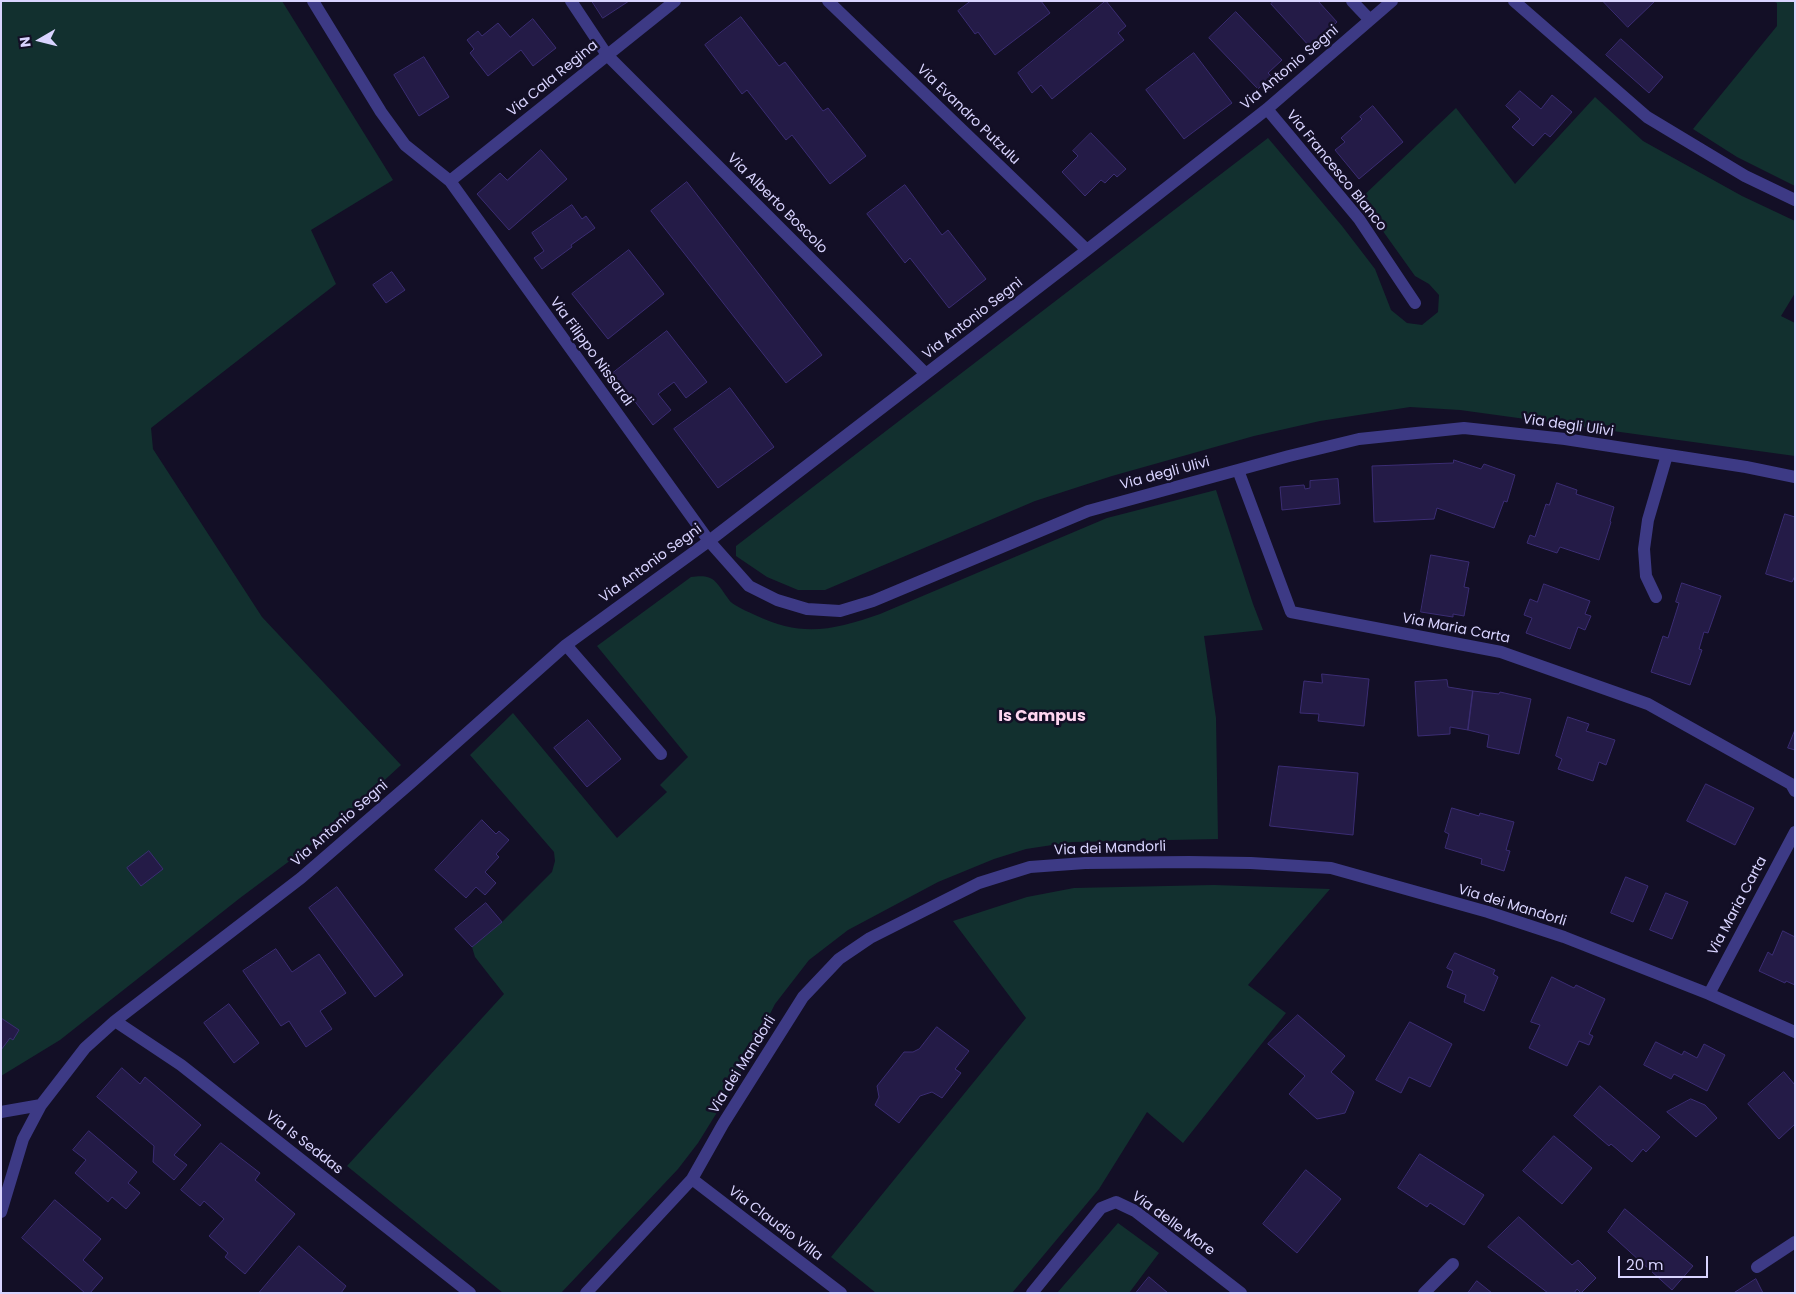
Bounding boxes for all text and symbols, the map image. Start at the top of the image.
north arrow [15,15,65,65]
street label: Via Antonio Segni [1238,22,1342,114]
text: N [15,35,36,49]
street label: Via Cala Regina [504,37,602,121]
street label: Via Evandro Putzulu [913,61,1023,169]
street label: Via Francesco Blanco [1282,107,1390,235]
street label: Via Alberto Boscolo [723,150,831,258]
street label: Via Antonio Segni [920,275,1026,363]
street label: Via Filippo Nissardi [546,294,636,410]
street label: Via degli Ulivi [1521,411,1615,441]
street label: Via degli Ulivi [1118,454,1212,494]
street label: Via Antonio Segni [597,521,705,607]
street label: Via Maria Carta [1401,610,1511,648]
district label: Is Campus [998,707,1086,727]
street label: Via Antonio Segni [288,777,392,871]
street label: Via dei Mandorli [1054,839,1166,859]
street label: Via Maria Carta [1705,854,1771,958]
street label: Via dei Mandorli [1456,882,1568,930]
street label: Via dei Mandorli [706,1013,780,1117]
street label: Via Is Seddas [262,1108,346,1178]
street label: Via Claudio Villa [725,1183,825,1265]
street label: Via delle More [1128,1188,1218,1260]
scale bar [1621,1246,1711,1278]
text: 20 m [1626,1254,1664,1275]

